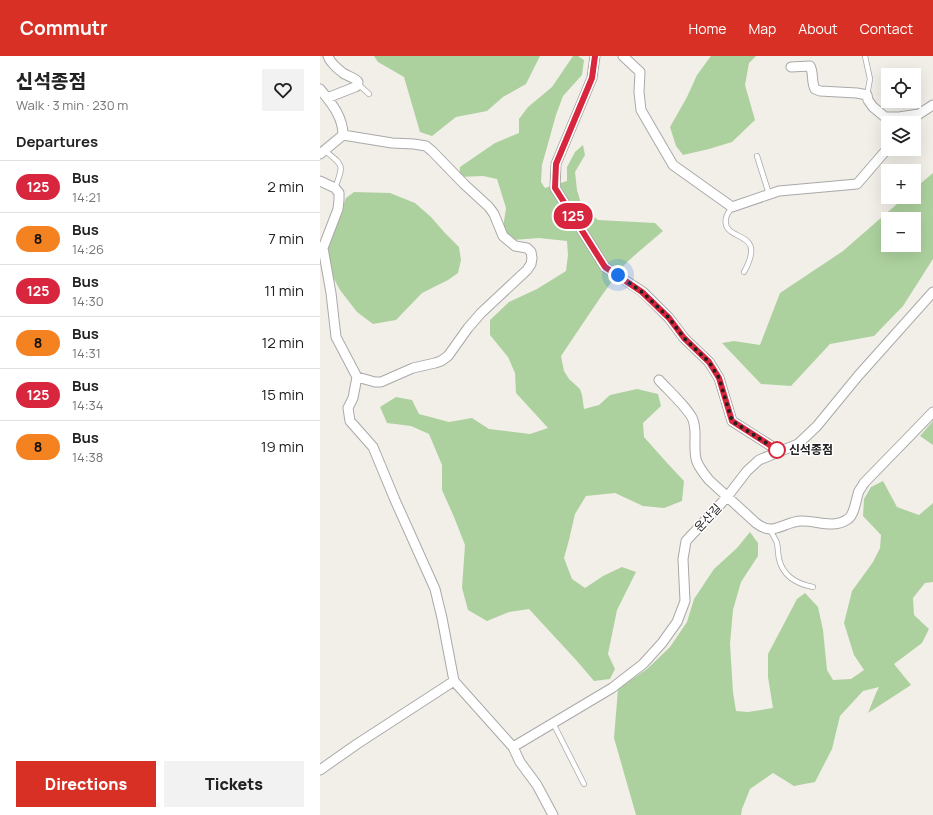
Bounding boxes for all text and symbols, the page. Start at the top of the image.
text: Commutr [20,15,108,41]
text: Home [689,19,726,38]
text: Map [748,19,776,38]
text: About [798,19,838,38]
text: Contact [860,19,913,38]
text: 신석종점 [16,68,86,94]
map controls [881,68,921,252]
button: locate [881,68,921,108]
button: heart [262,69,304,111]
text: Walk · 3 min · 230 m [16,96,128,114]
button: layers [881,116,921,156]
text: Departures [16,131,98,152]
button: + [881,164,921,204]
text: Bus [72,167,99,188]
text: 2 min [267,176,304,197]
text: 125 [27,177,49,196]
text: 14:21 [72,188,101,206]
line badge: 125 [550,203,596,229]
text: 125 [562,206,584,225]
button: − [881,212,921,252]
text: Bus [72,219,99,240]
text: 7 min [268,228,304,249]
text: 8 [34,229,42,248]
text: 14:26 [72,240,104,258]
your location [608,265,628,285]
text: Bus [72,271,99,292]
text: 11 min [264,280,304,301]
text: 125 [27,281,49,300]
text: 14:30 [72,292,104,310]
text: Bus [72,323,99,344]
text: 12 min [261,332,304,353]
text: 8 [34,333,42,352]
text: 14:31 [72,344,101,362]
text: Bus [72,375,99,396]
text: 15 min [261,384,304,405]
text: 125 [27,385,49,404]
text: 14:34 [72,396,103,414]
text: Bus [72,427,99,448]
text: 19 min [261,436,304,457]
text: 8 [34,437,42,456]
marker: 신석종점 [768,441,786,459]
place label: 신석종점 [789,441,833,458]
text: 14:38 [72,448,103,466]
street label: 운산길 [690,500,725,536]
button: Directions [16,761,156,807]
button: Tickets [164,761,304,807]

